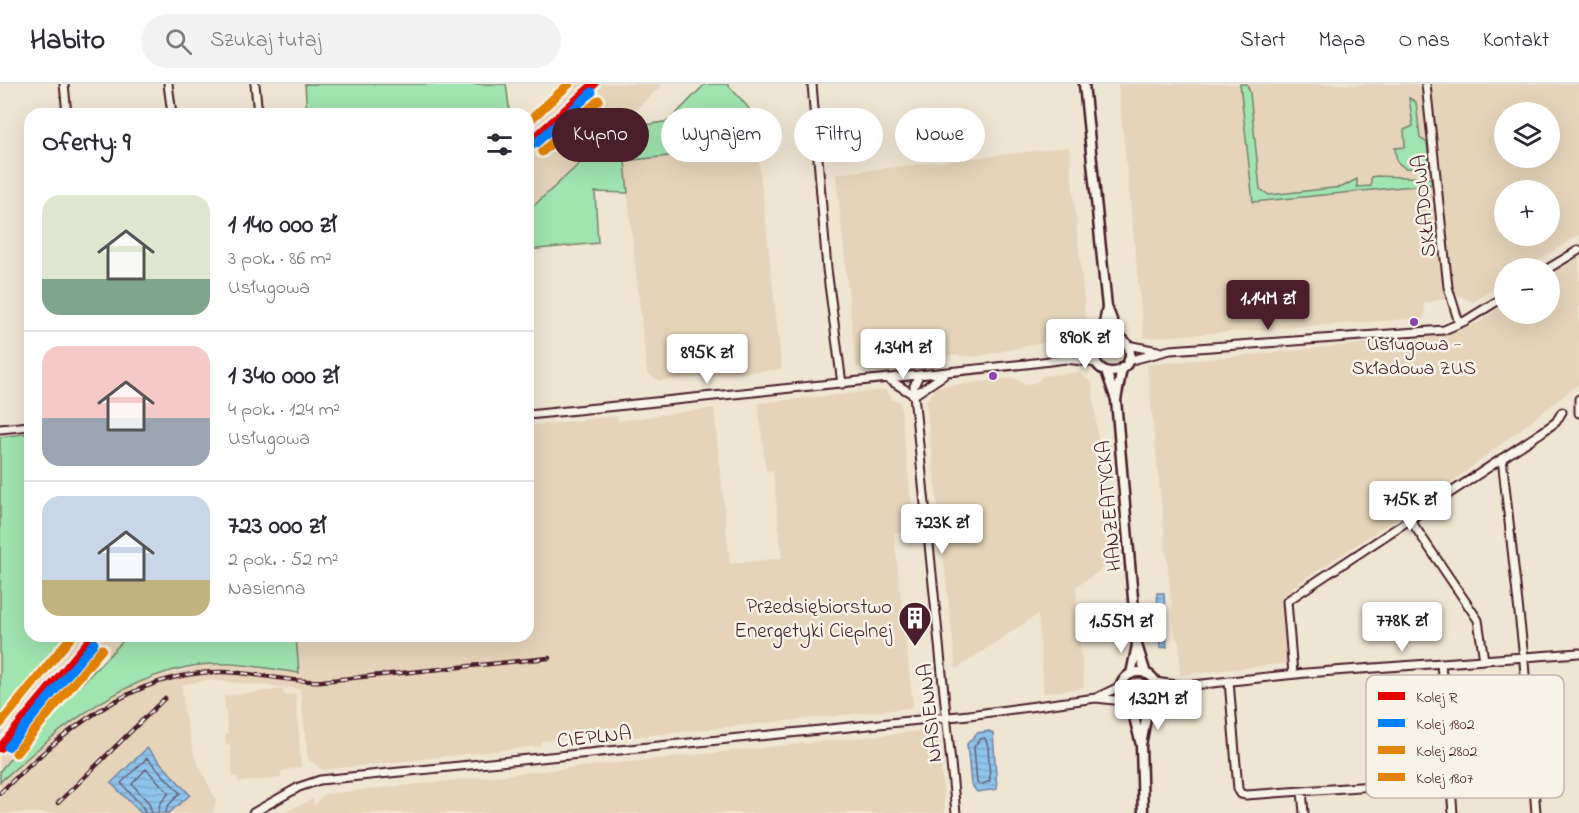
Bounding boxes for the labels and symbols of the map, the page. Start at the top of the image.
street label: SKŁADOWA [1405,153,1445,258]
pin: 1.14M zł [1206,280,1330,331]
marker: Usługowa - Składowa ZUS [1408,316,1420,328]
pin: 890K zł [1030,319,1140,370]
pin: 1.34M zł [841,329,965,380]
place label: Usługowa - Składowa ZUS [1352,331,1476,384]
pin: 895K zł [652,334,762,385]
unlabelled marker [987,370,999,382]
street label: HANZEATYCKA [1089,439,1131,573]
pin: 715K zł [1355,481,1465,532]
pin: 723K zł [887,504,997,555]
place label: Przedsiębiorstwo Energetyki Cieplnej [734,593,893,649]
building icon: Przedsiębiorstwo Energetyki Cieplnej [897,600,933,647]
pin: 778K zł [1347,602,1457,653]
pin: 1.55M zł [1059,603,1183,654]
street label: NASIENNA [911,662,951,764]
legend [1366,675,1564,798]
pin: 1.32M zł [1096,680,1220,731]
text: Kolej R [1416,686,1458,710]
text: Kolej 1802 [1416,713,1475,737]
street label: CIEPLNA [555,719,633,757]
text: Kolej 2802 [1416,740,1478,764]
text: Kolej 1807 [1416,767,1474,791]

